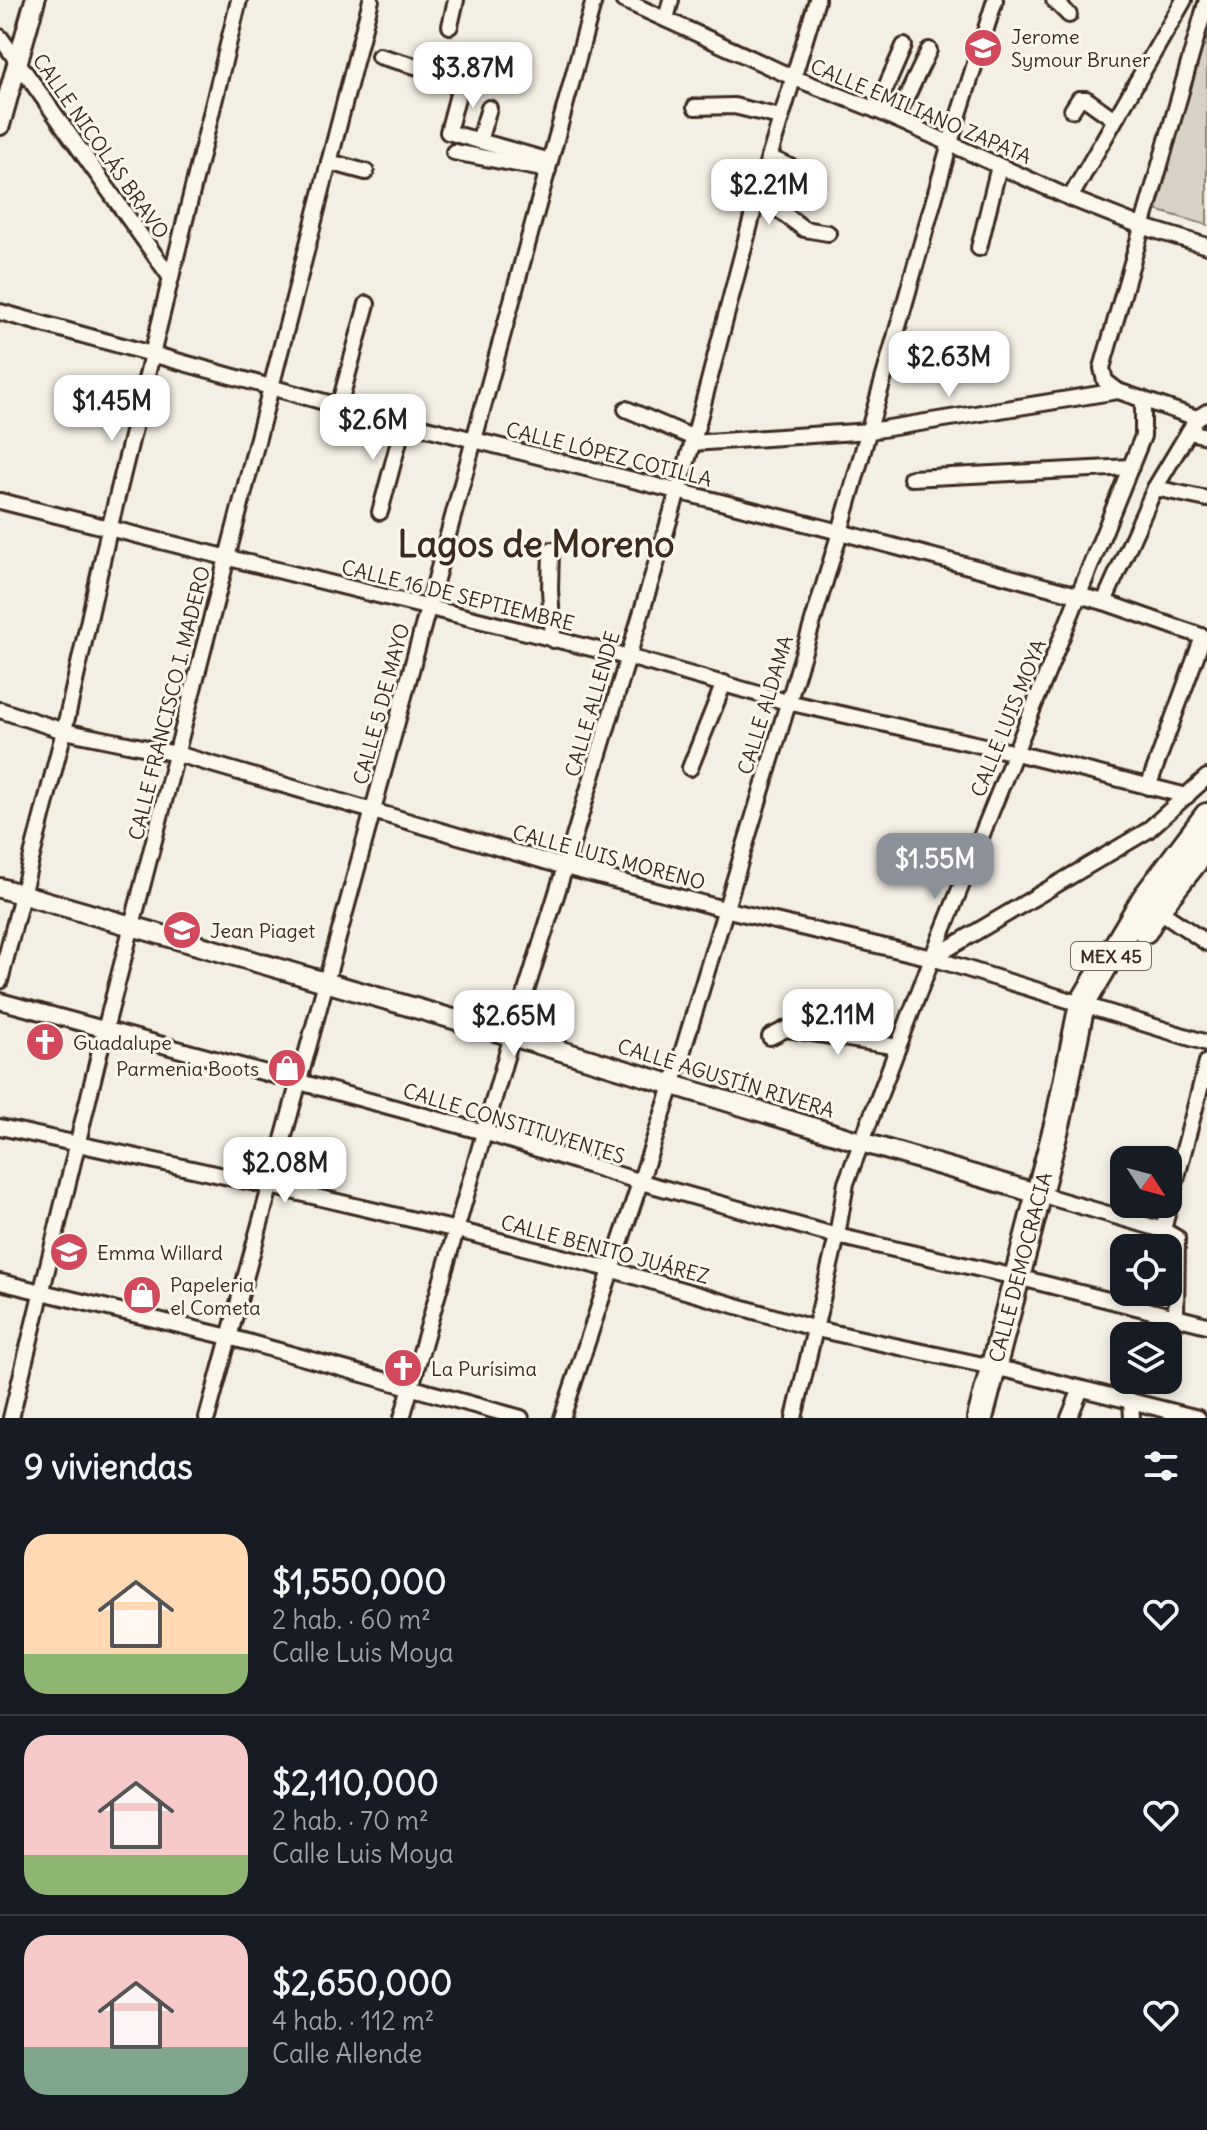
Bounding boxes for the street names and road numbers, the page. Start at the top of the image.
street label: CALLE NICOLÁS BRAVO [28,49,174,243]
street label: CALLE EMILIANO ZAPATA [807,53,1035,169]
street label: CALLE LÓPEZ COTILLA [504,416,715,492]
street label: CALLE 16 DE SEPTIEMBRE [339,554,577,636]
street label: CALLE FRANCISCO I. MADERO [123,563,215,843]
street label: CALLE 5 DE MAYO [347,621,415,787]
street label: CALLE ALLENDE [559,628,625,780]
street label: CALLE ALDAMA [732,632,798,778]
street label: CALLE LUIS MOYA [965,636,1051,800]
street label: CALLE LUIS MORENO [510,819,708,895]
road number: MEX 45 [1071,942,1151,970]
street label: CALLE AGUSTÍN RIVERA [615,1033,838,1123]
street label: CALLE CONSTITUYENTES [400,1077,628,1169]
street label: CALLE DEMOCRACIA [983,1169,1057,1365]
street label: CALLE BENITO JUÁREZ [498,1209,712,1289]

